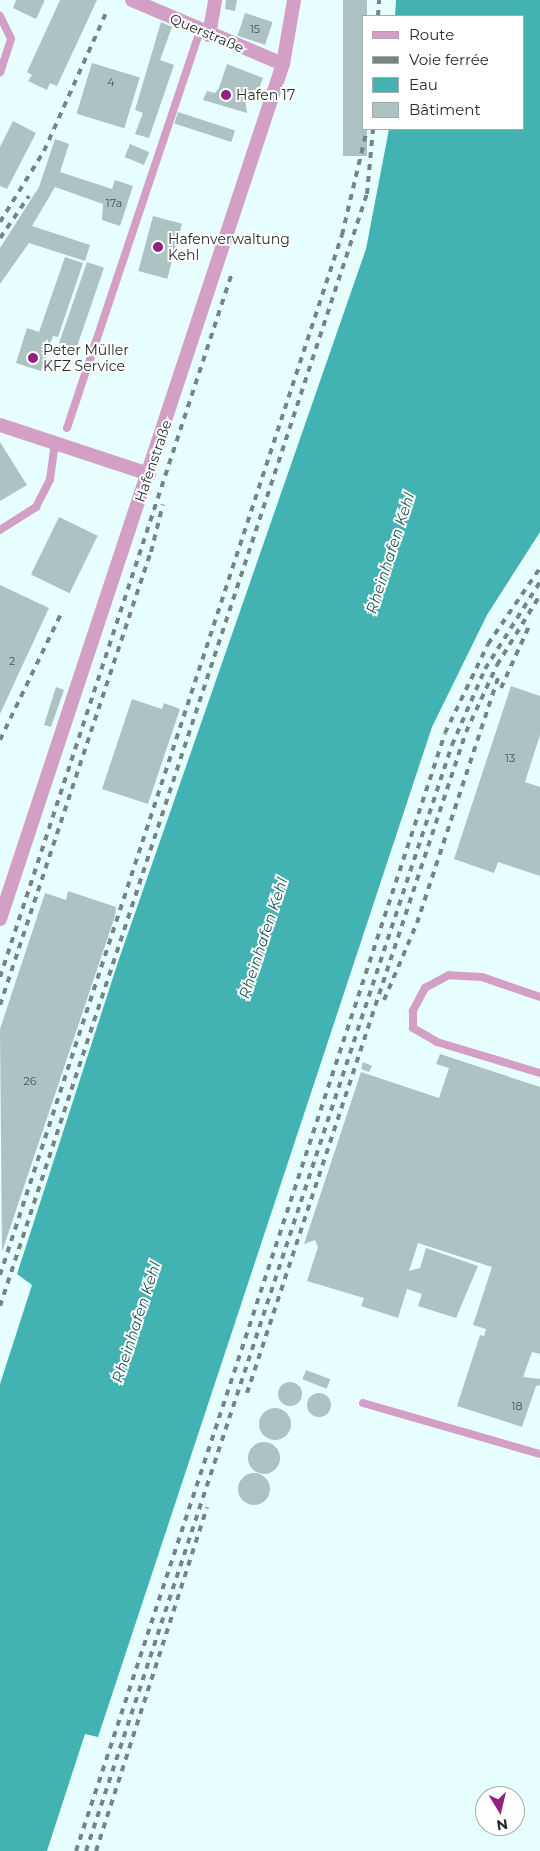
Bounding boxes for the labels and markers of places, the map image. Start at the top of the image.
place label: Hafen 17 [236,87,295,103]
marker: Hafen 17 [220,89,232,101]
place label: Hafenverwaltung Kehl [168,231,290,264]
marker: Hafenverwaltung Kehl [152,241,164,253]
place label: Peter Müller KFZ Service [43,342,129,374]
marker: Peter Müller KFZ Service [27,352,39,364]

